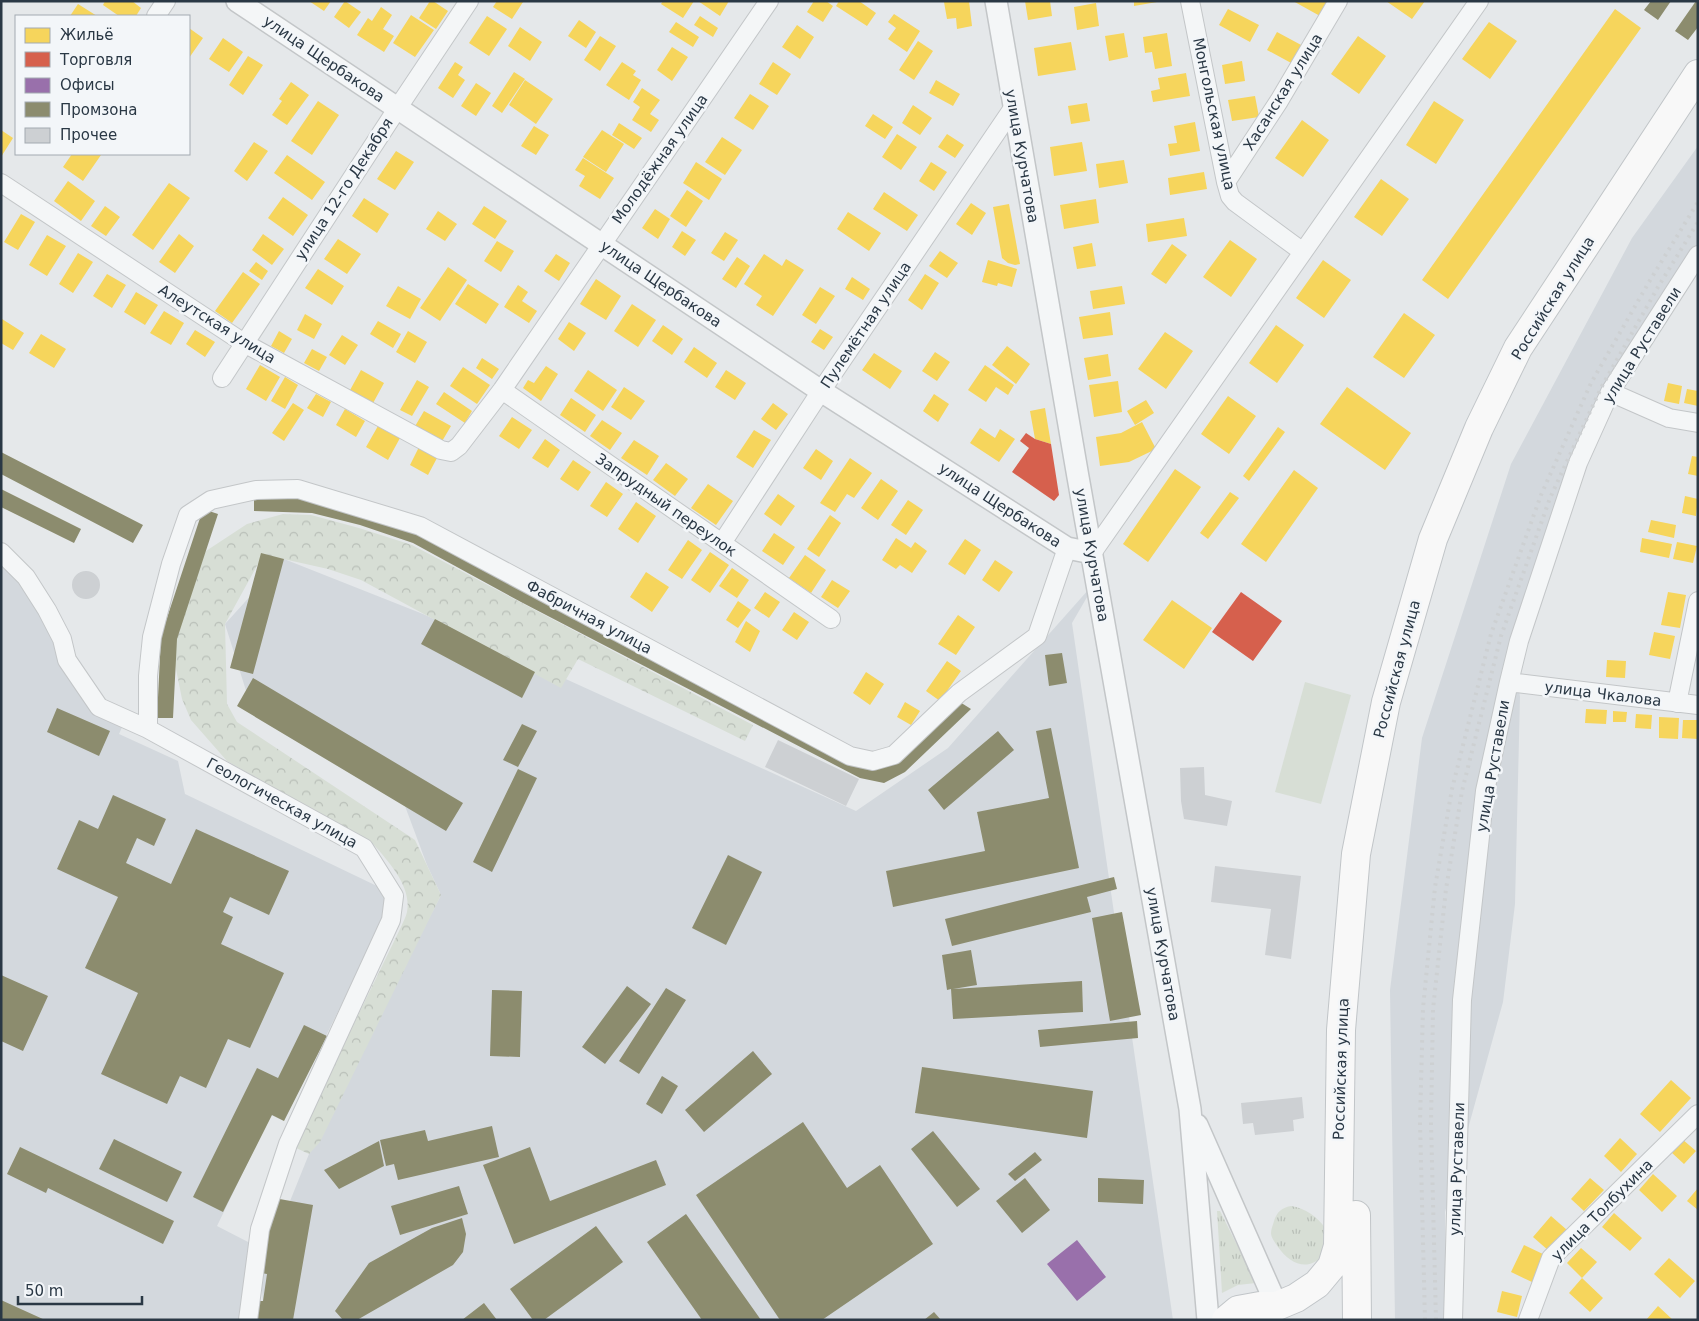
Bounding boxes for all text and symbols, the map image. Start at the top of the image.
street label: улица Щербакова [260,12,388,106]
legend [15,15,190,155]
text: Жильё [60,26,114,44]
street label: Хасанская улица [1240,30,1326,154]
street label: Монгольская улица [1189,36,1239,192]
text: Торговля [59,51,132,69]
text: Офисы [60,76,114,94]
street label: улица Курчатова [1001,88,1043,224]
street label: Молодёжная улица [608,91,712,227]
text: Промзона [60,101,137,119]
street label: улица 12-го Декабря [291,115,397,263]
text: Прочее [60,126,117,144]
street label: Российская улица [1508,233,1598,363]
street label: улица Щербакова [597,237,725,331]
street label: Пулемётная улица [817,258,915,392]
street label: Алеутская улица [155,281,279,367]
street label: улица Руставели [1599,283,1685,407]
street label: Запрудный переулок [592,449,740,561]
street label: улица Щербакова [935,459,1065,551]
street label: улица Курчатова [1071,487,1113,623]
street label: Фабричная улица [523,576,655,658]
street label: Российская улица [1370,598,1424,740]
street label: улица Чкалова [1543,678,1663,710]
street label: улица Руставели [1473,699,1513,833]
street label: Геологическая улица [203,754,361,852]
street label: улица Курчатова [1142,886,1184,1022]
street label: Российская улица [1330,998,1352,1140]
street label: улица Руставели [1446,1102,1468,1236]
street label: улица Толбухина [1548,1156,1656,1264]
scale bar [18,1274,141,1306]
text: 50 m [25,1282,63,1300]

